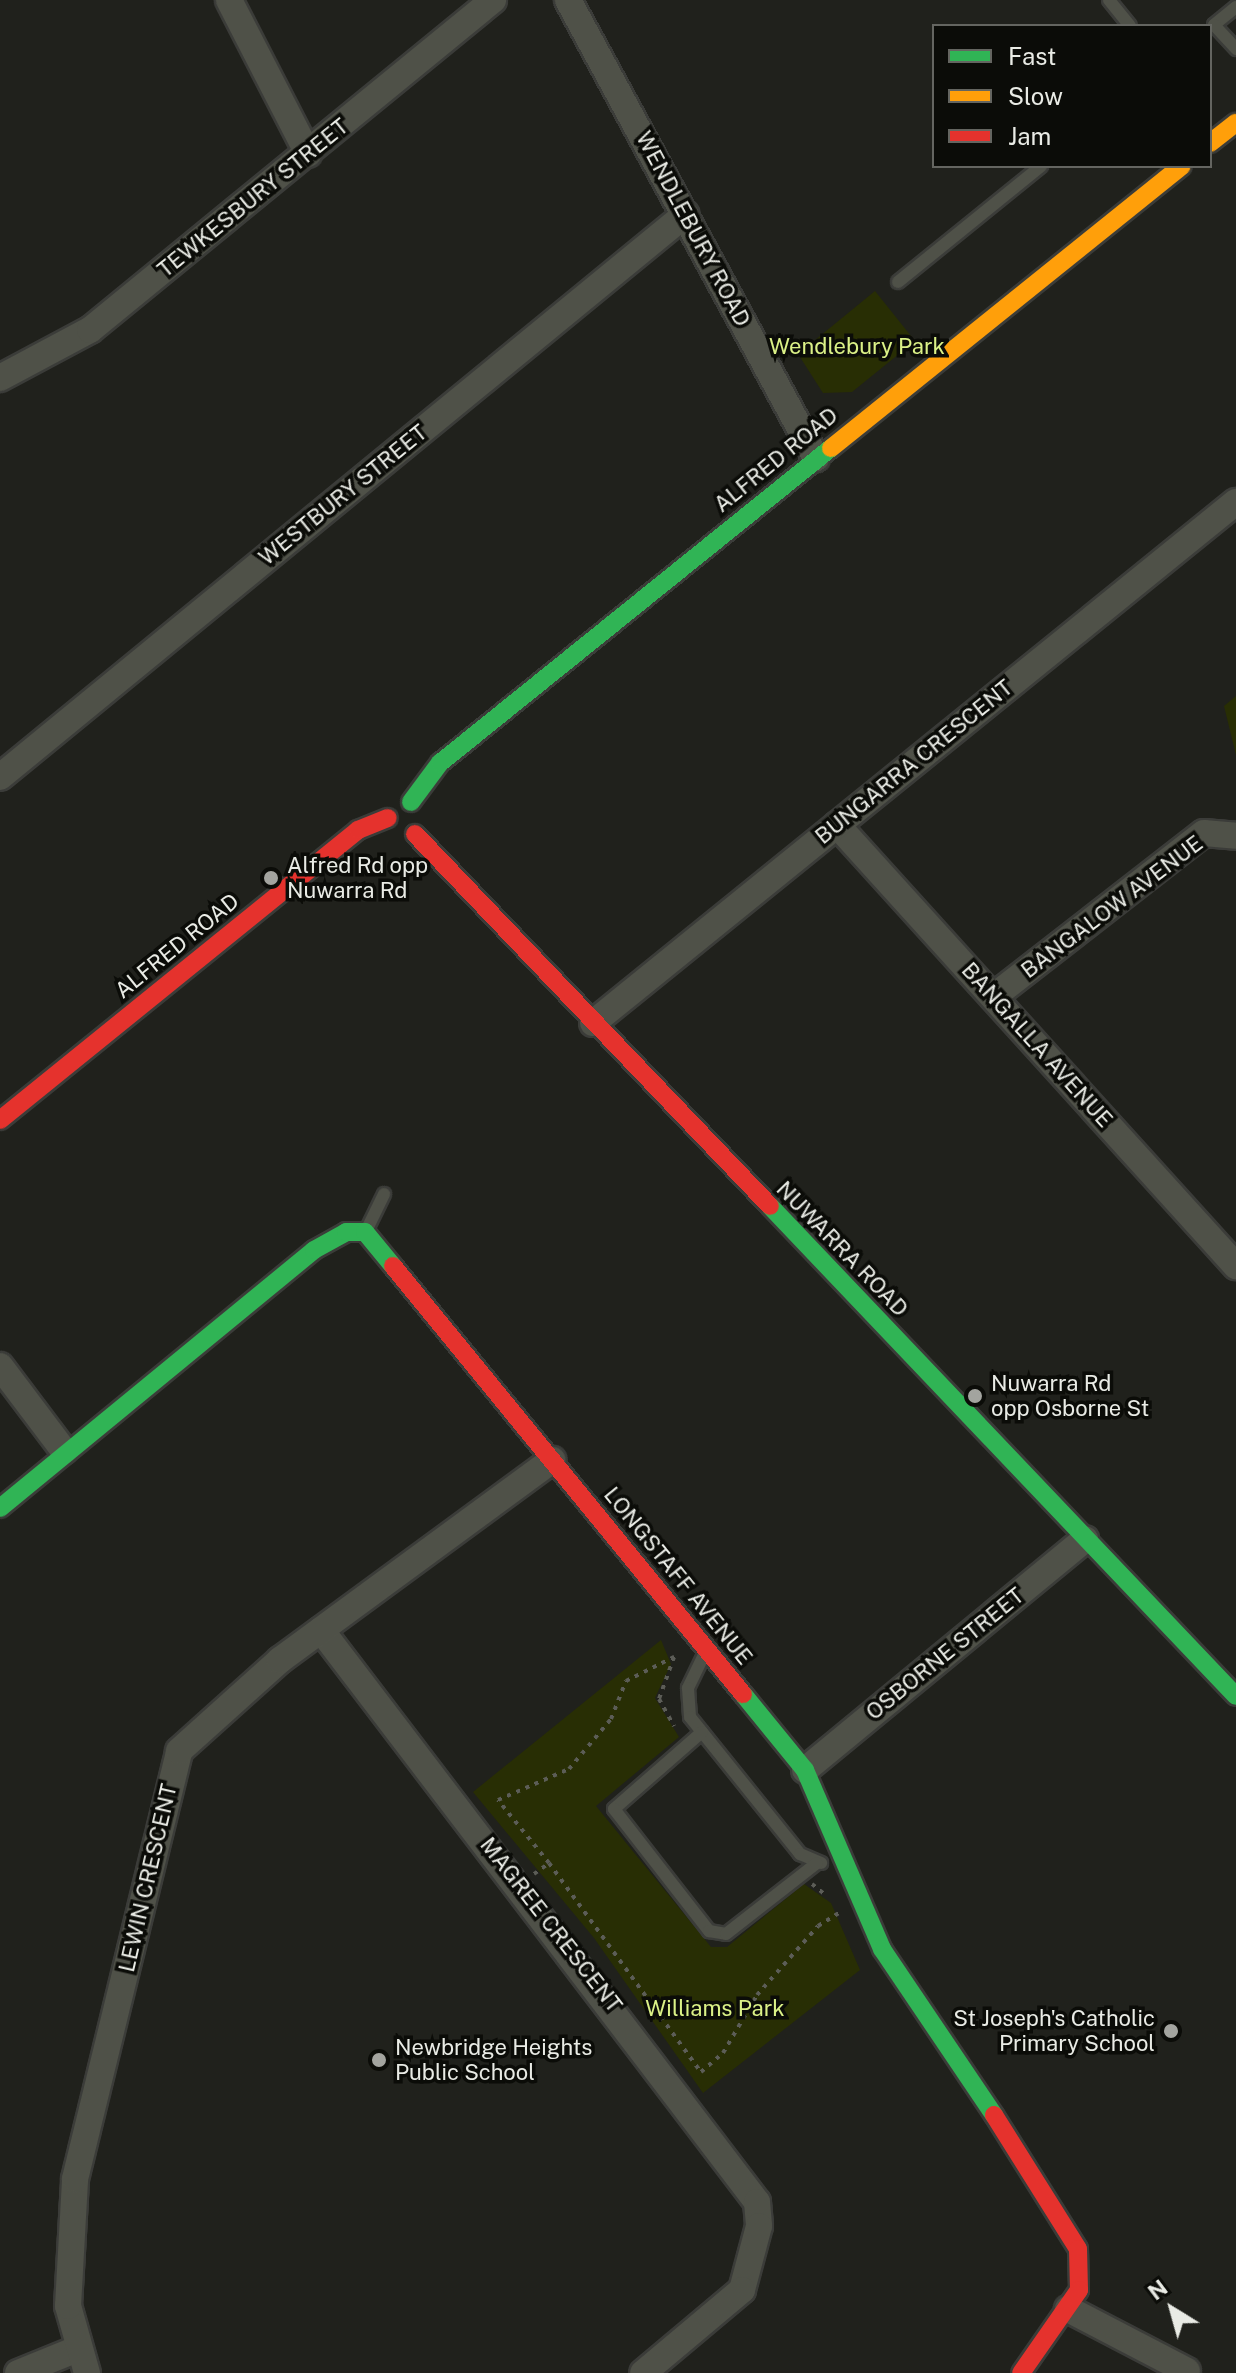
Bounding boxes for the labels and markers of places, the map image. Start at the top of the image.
place label: Alfred Rd opp Nuwarra Rd [287,852,428,904]
marker: Alfred Rd opp Nuwarra Rd [262,869,280,887]
place label: Nuwarra Rd opp Osborne St [991,1370,1150,1422]
marker: Nuwarra Rd opp Osborne St [966,1387,984,1405]
place label: St Joseph's Catholic Primary School [953,2005,1155,2056]
marker: St Joseph's Catholic Primary School [1162,2022,1180,2040]
place label: Newbridge Heights Public School [395,2034,592,2086]
marker: Newbridge Heights Public School [370,2051,388,2069]

